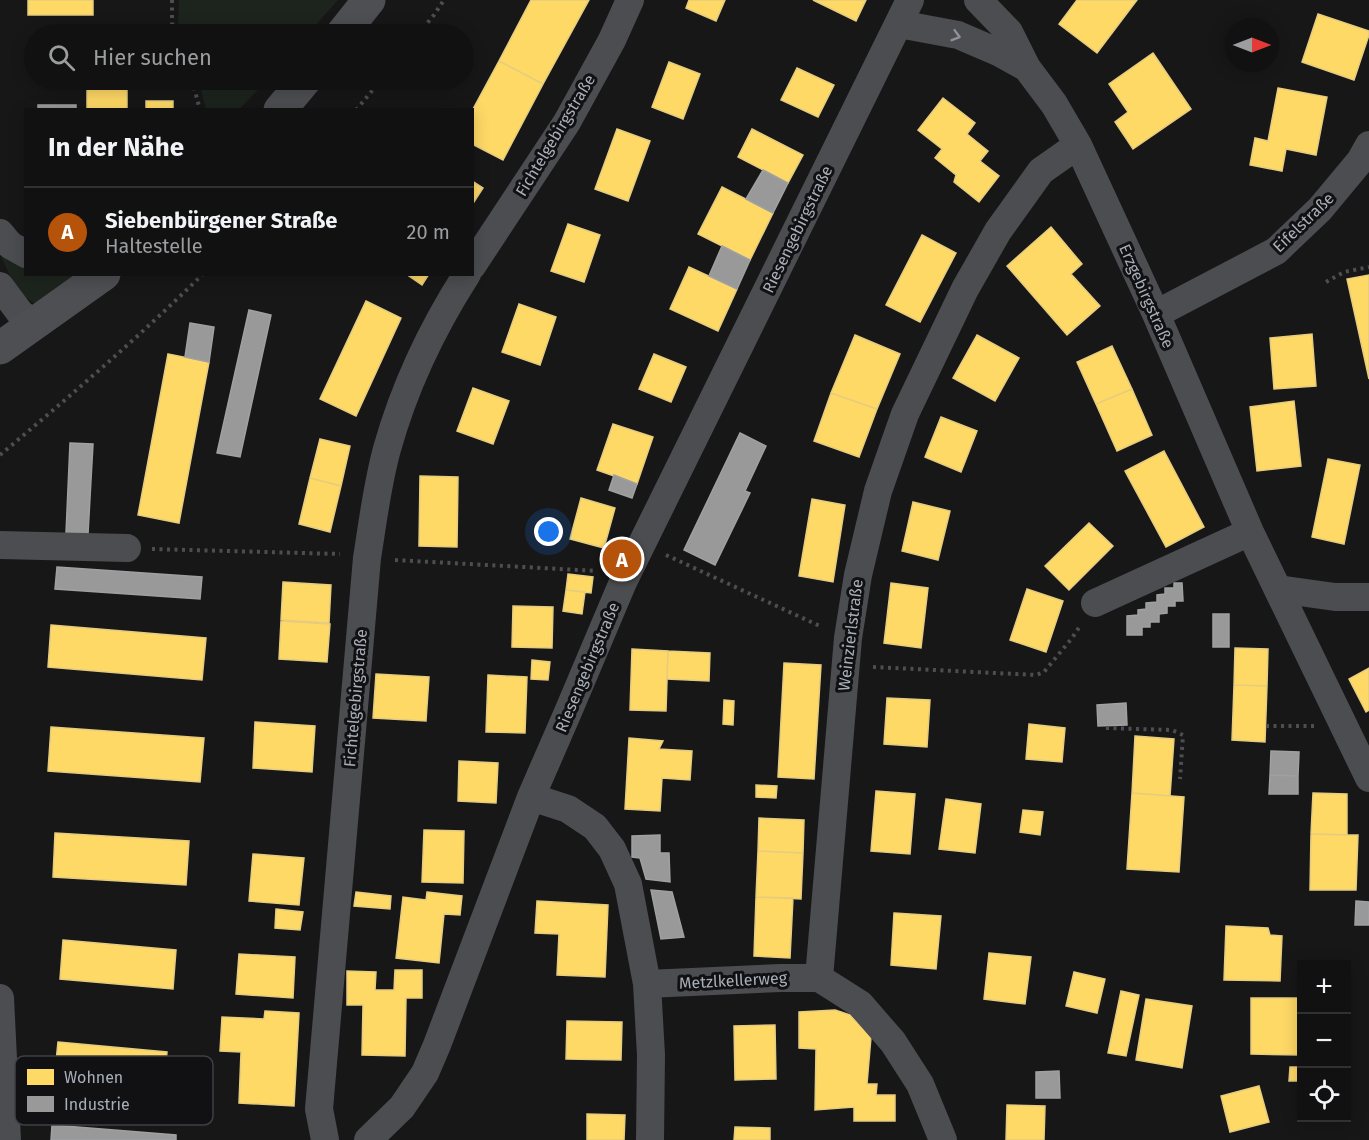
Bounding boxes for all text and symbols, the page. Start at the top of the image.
north arrow [1225,18,1279,72]
search box [24,24,474,90]
one-way arrow [951,28,961,41]
icon: search [45,41,78,74]
text: Hier suchen [93,44,212,71]
street label: Fichtelgebirgstraße [512,71,599,200]
text: In der Nähe [48,132,184,163]
street label: Riesengebirgstraße [758,162,836,296]
street label: Eifelstraße [1269,189,1338,256]
text: Siebenbürgener Straße [105,207,338,234]
text: A [62,220,73,244]
text: 20 m [407,220,450,244]
text: Haltestelle [105,234,203,258]
street label: Erzgebirgstraße [1115,241,1178,351]
your location [534,517,563,546]
pin: A [602,536,642,582]
street label: Weinzierlstraße [834,578,867,692]
street label: Riesengebirgstraße [552,599,623,735]
street label: Fichtelgebirgstraße [340,628,371,768]
map controls [1297,960,1351,1122]
button: + [1297,960,1351,1014]
street label: Metzlkellerweg [679,968,788,993]
button: − [1297,1014,1351,1068]
legend [15,1056,213,1125]
text: Wohnen [64,1068,123,1087]
button: locate [1297,1068,1351,1122]
text: Industrie [64,1095,130,1114]

